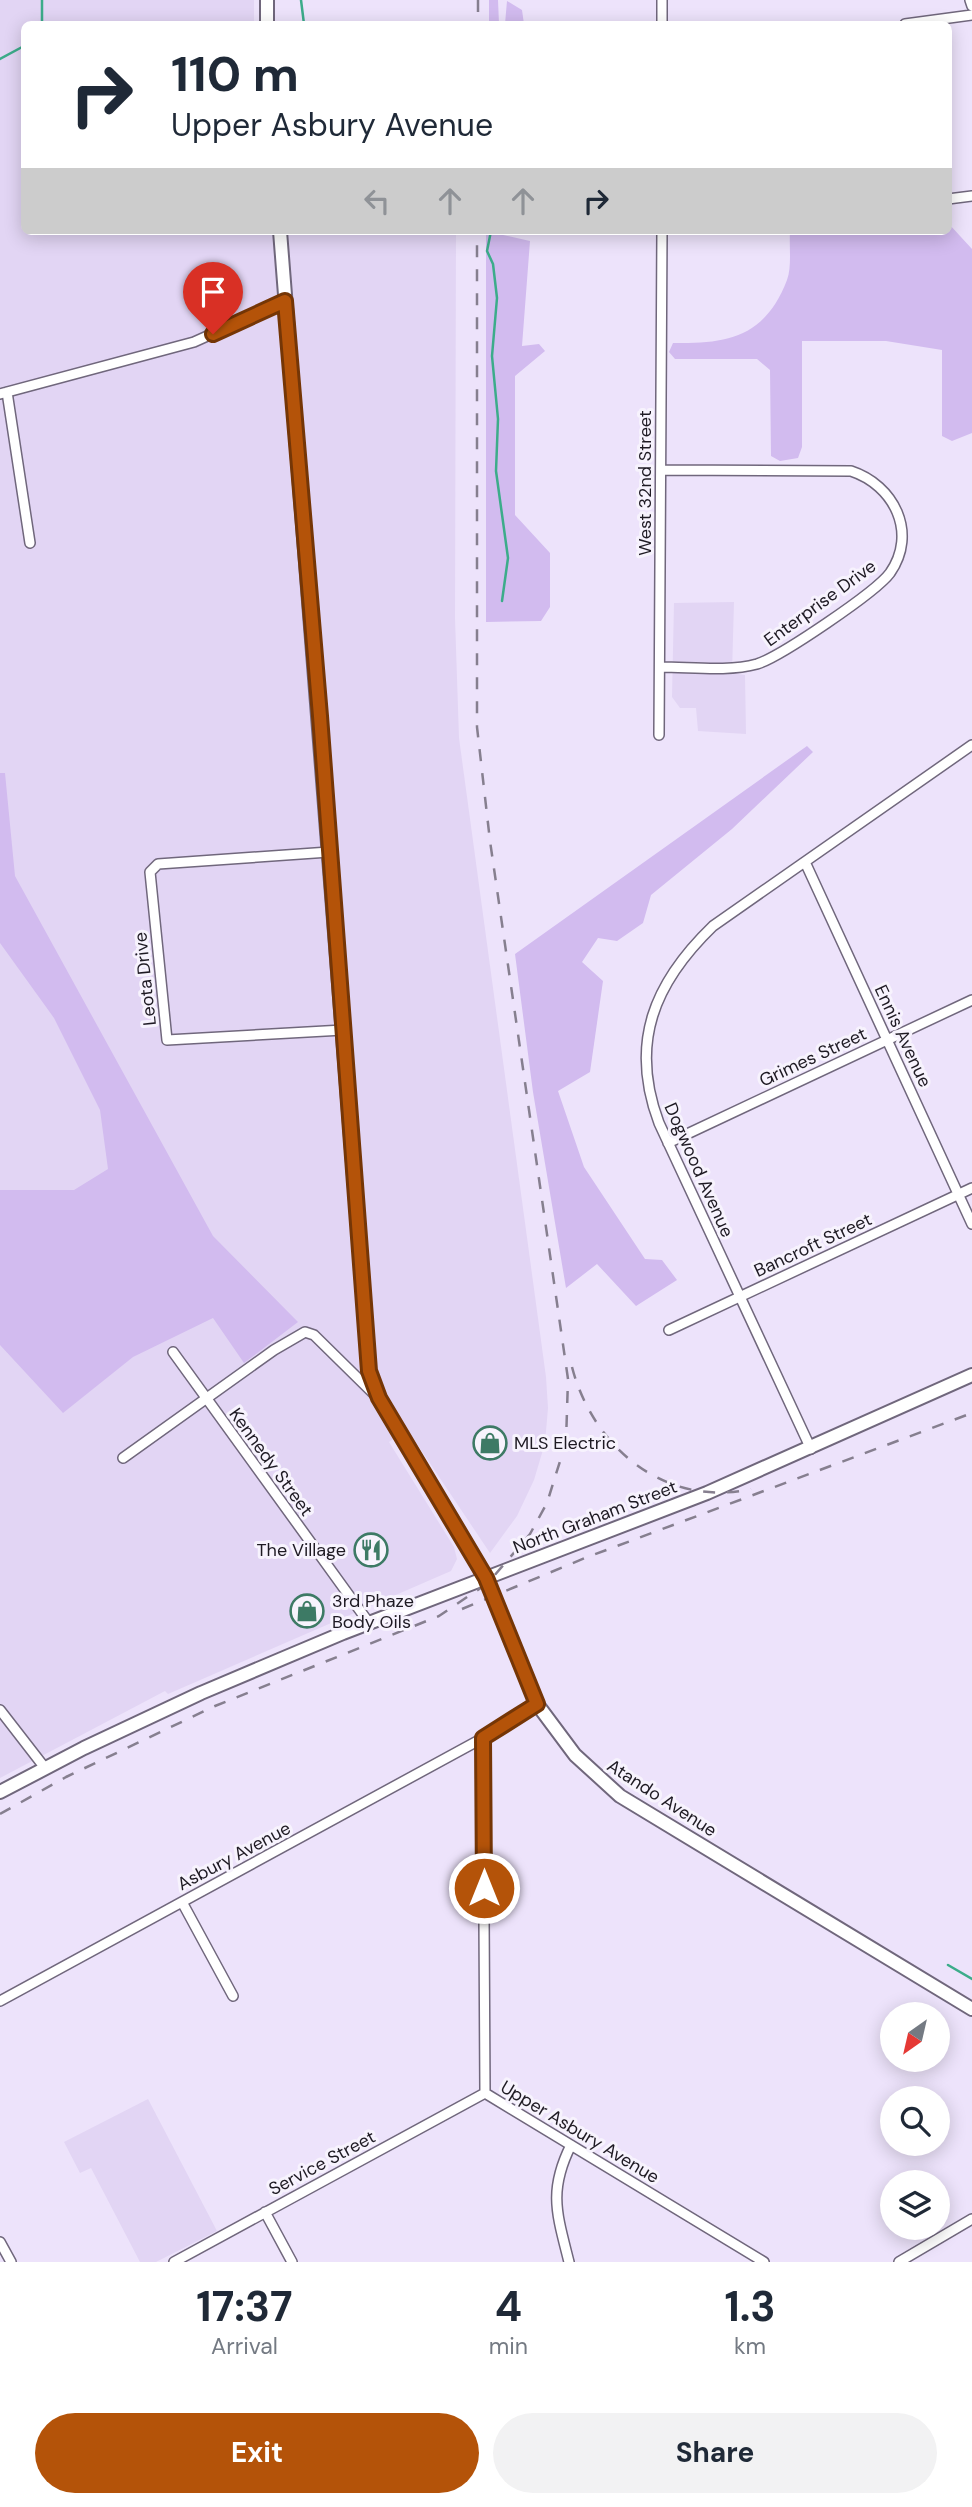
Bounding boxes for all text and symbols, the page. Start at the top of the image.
text: 110 m [171,42,299,106]
icon: right [56,49,147,140]
text: Upper Asbury Avenue [171,104,493,146]
icon: left [358,182,396,220]
icon: ahead [431,182,469,220]
icon: ahead [504,182,542,220]
icon: right [577,182,615,220]
pin [183,262,243,334]
icon: arrive [194,273,232,311]
street label: West 32nd Street [633,410,657,556]
street label: Enterprise Drive [759,554,881,652]
street label: Leota Drive [128,931,162,1027]
street label: Ennis Avenue [869,981,937,1091]
street label: Grimes Street [755,1022,871,1092]
street label: Dogwood Avenue [659,1099,739,1241]
street label: Bancroft Street [750,1207,876,1283]
street label: Kennedy Street [224,1403,318,1521]
shop icon: MLS Electric [471,1424,509,1462]
place label: MLS Electric [514,1431,616,1455]
street label: North Graham Street [509,1475,681,1559]
restaurant icon: The Village [352,1531,390,1569]
place label: The Village [256,1538,346,1562]
place label: 3rd Phaze Body Oils [332,1589,414,1634]
shop icon: 3rd Phaze Body Oils [288,1592,326,1630]
street label: Atando Avenue [603,1754,721,1842]
street label: Asbury Avenue [173,1816,295,1896]
position arrow [447,1851,521,1925]
north arrow [880,2002,950,2072]
map controls [880,2002,950,2240]
street label: Upper Asbury Avenue [496,2075,664,2189]
button: search [880,2086,950,2156]
street label: Service Street [265,2125,379,2201]
button: layers [880,2170,950,2240]
text: 17:37 [196,2279,292,2334]
text: 4 [495,2279,522,2334]
text: 1.3 [724,2279,776,2334]
text: Arrival [211,2331,278,2361]
text: min [489,2331,528,2361]
text: km [734,2331,766,2361]
button: Exit [35,2413,479,2493]
button: Share [493,2413,937,2493]

